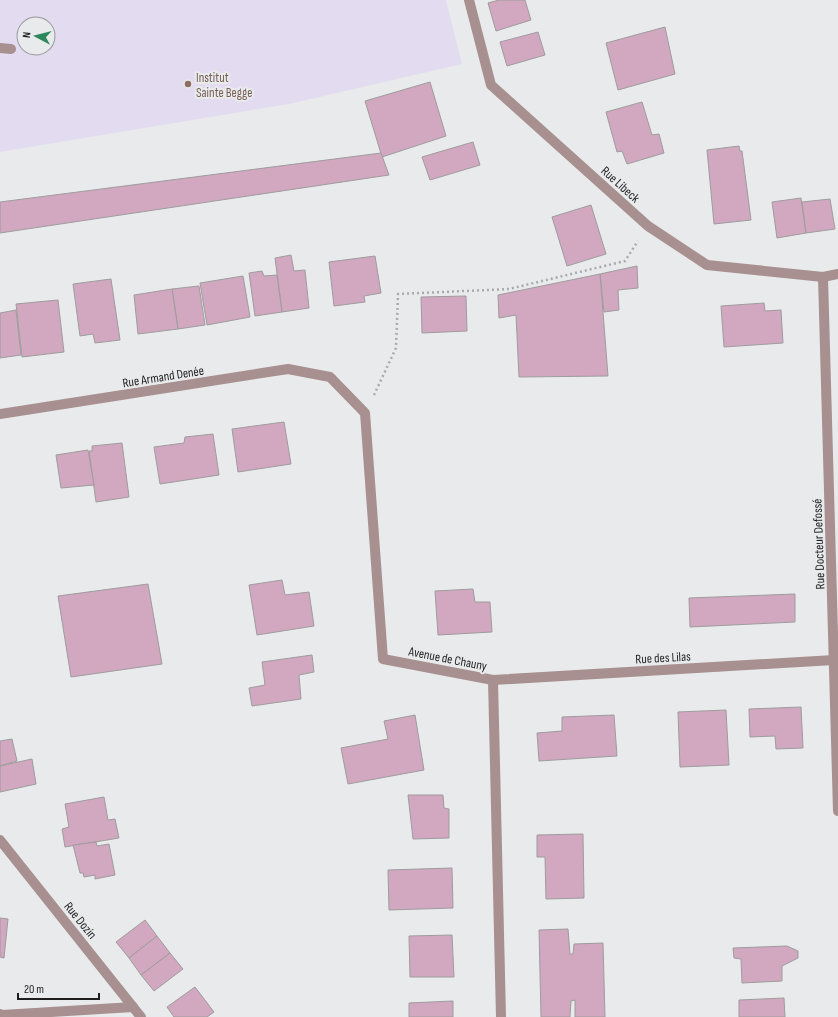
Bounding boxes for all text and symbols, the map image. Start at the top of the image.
north arrow [16,16,56,56]
text: N [20,31,33,39]
place label: Institut Sainte Begge [196,70,252,101]
marker: Institut Sainte Begge [183,79,193,89]
street label: Rue Libeck [598,163,643,206]
street label: Rue Armand Denée [121,363,205,391]
street label: Rue Docteur Defossé [809,498,829,590]
street label: Avenue de Chauny [406,643,488,674]
street label: Rue des Lilas [635,649,691,667]
street label: Rue Dozin [60,899,100,942]
scale bar [18,975,99,1001]
text: 20 m [24,982,44,997]

